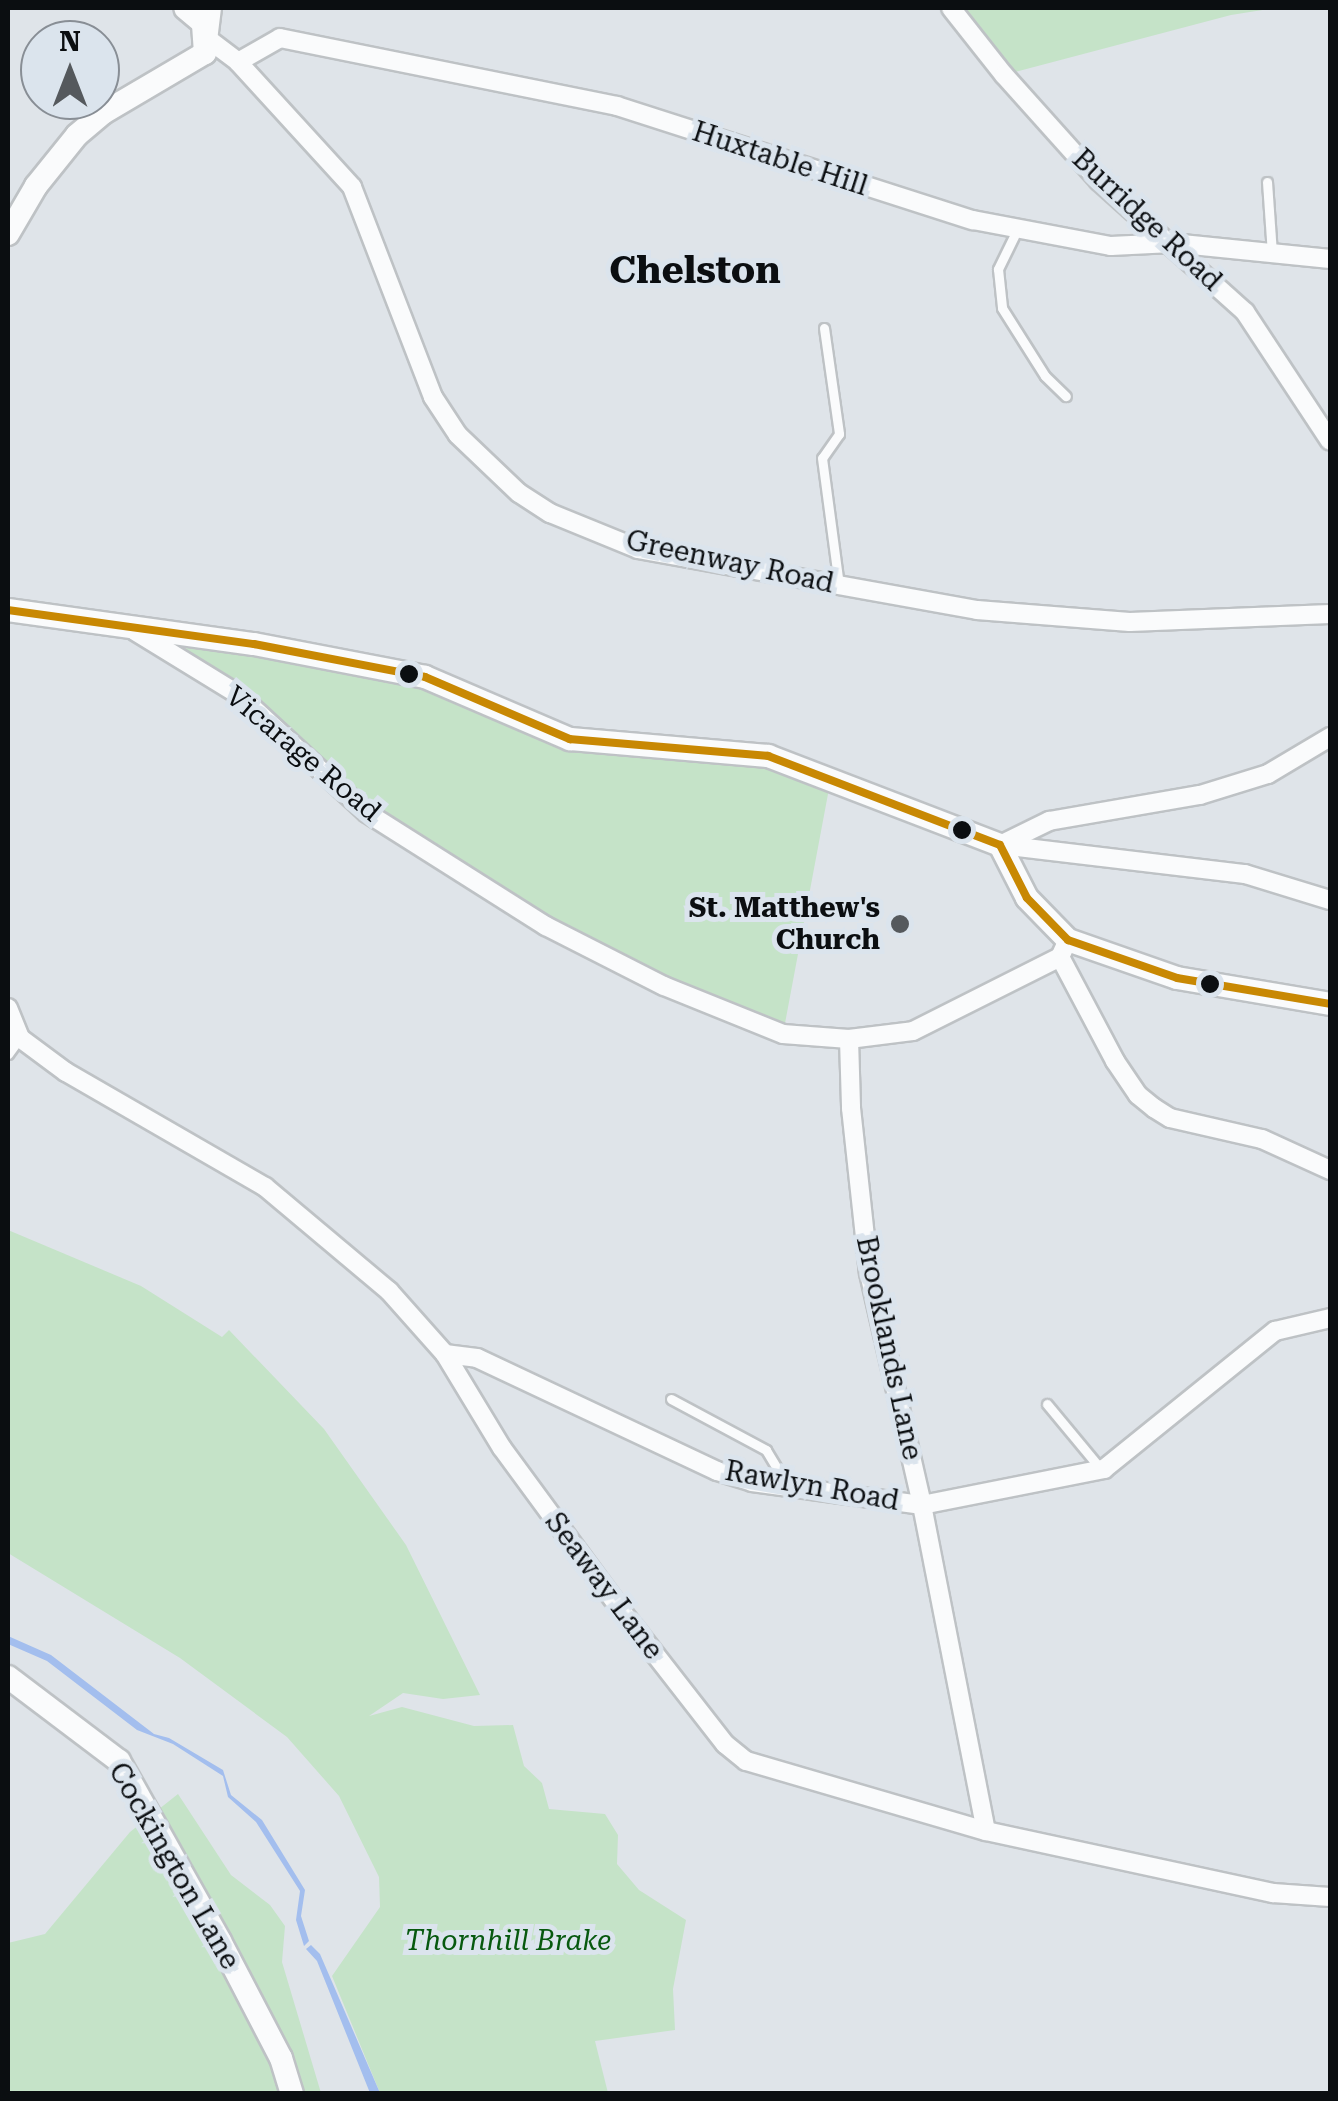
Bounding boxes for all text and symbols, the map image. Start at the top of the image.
north arrow [20,20,120,120]
text: N [59,25,81,58]
street label: Huxtable Hill [688,115,872,203]
street label: Burridge Road [1065,142,1229,298]
district label: Chelston [609,248,781,294]
street label: Greenway Road [623,524,837,600]
unlabelled marker [399,664,419,684]
street label: Vicarage Road [219,679,387,829]
unlabelled marker [952,820,972,840]
place label: St. Matthew's Church [689,891,880,957]
marker: St. Matthew's Church [889,913,911,935]
unlabelled marker [1200,974,1220,994]
street label: Brooklands Lane [849,1233,929,1463]
street label: Rawlyn Road [722,1454,902,1518]
street label: Seaway Lane [538,1506,670,1666]
street label: Cockington Lane [101,1757,247,1975]
park label: Thornhill Brake [405,1924,611,1958]

